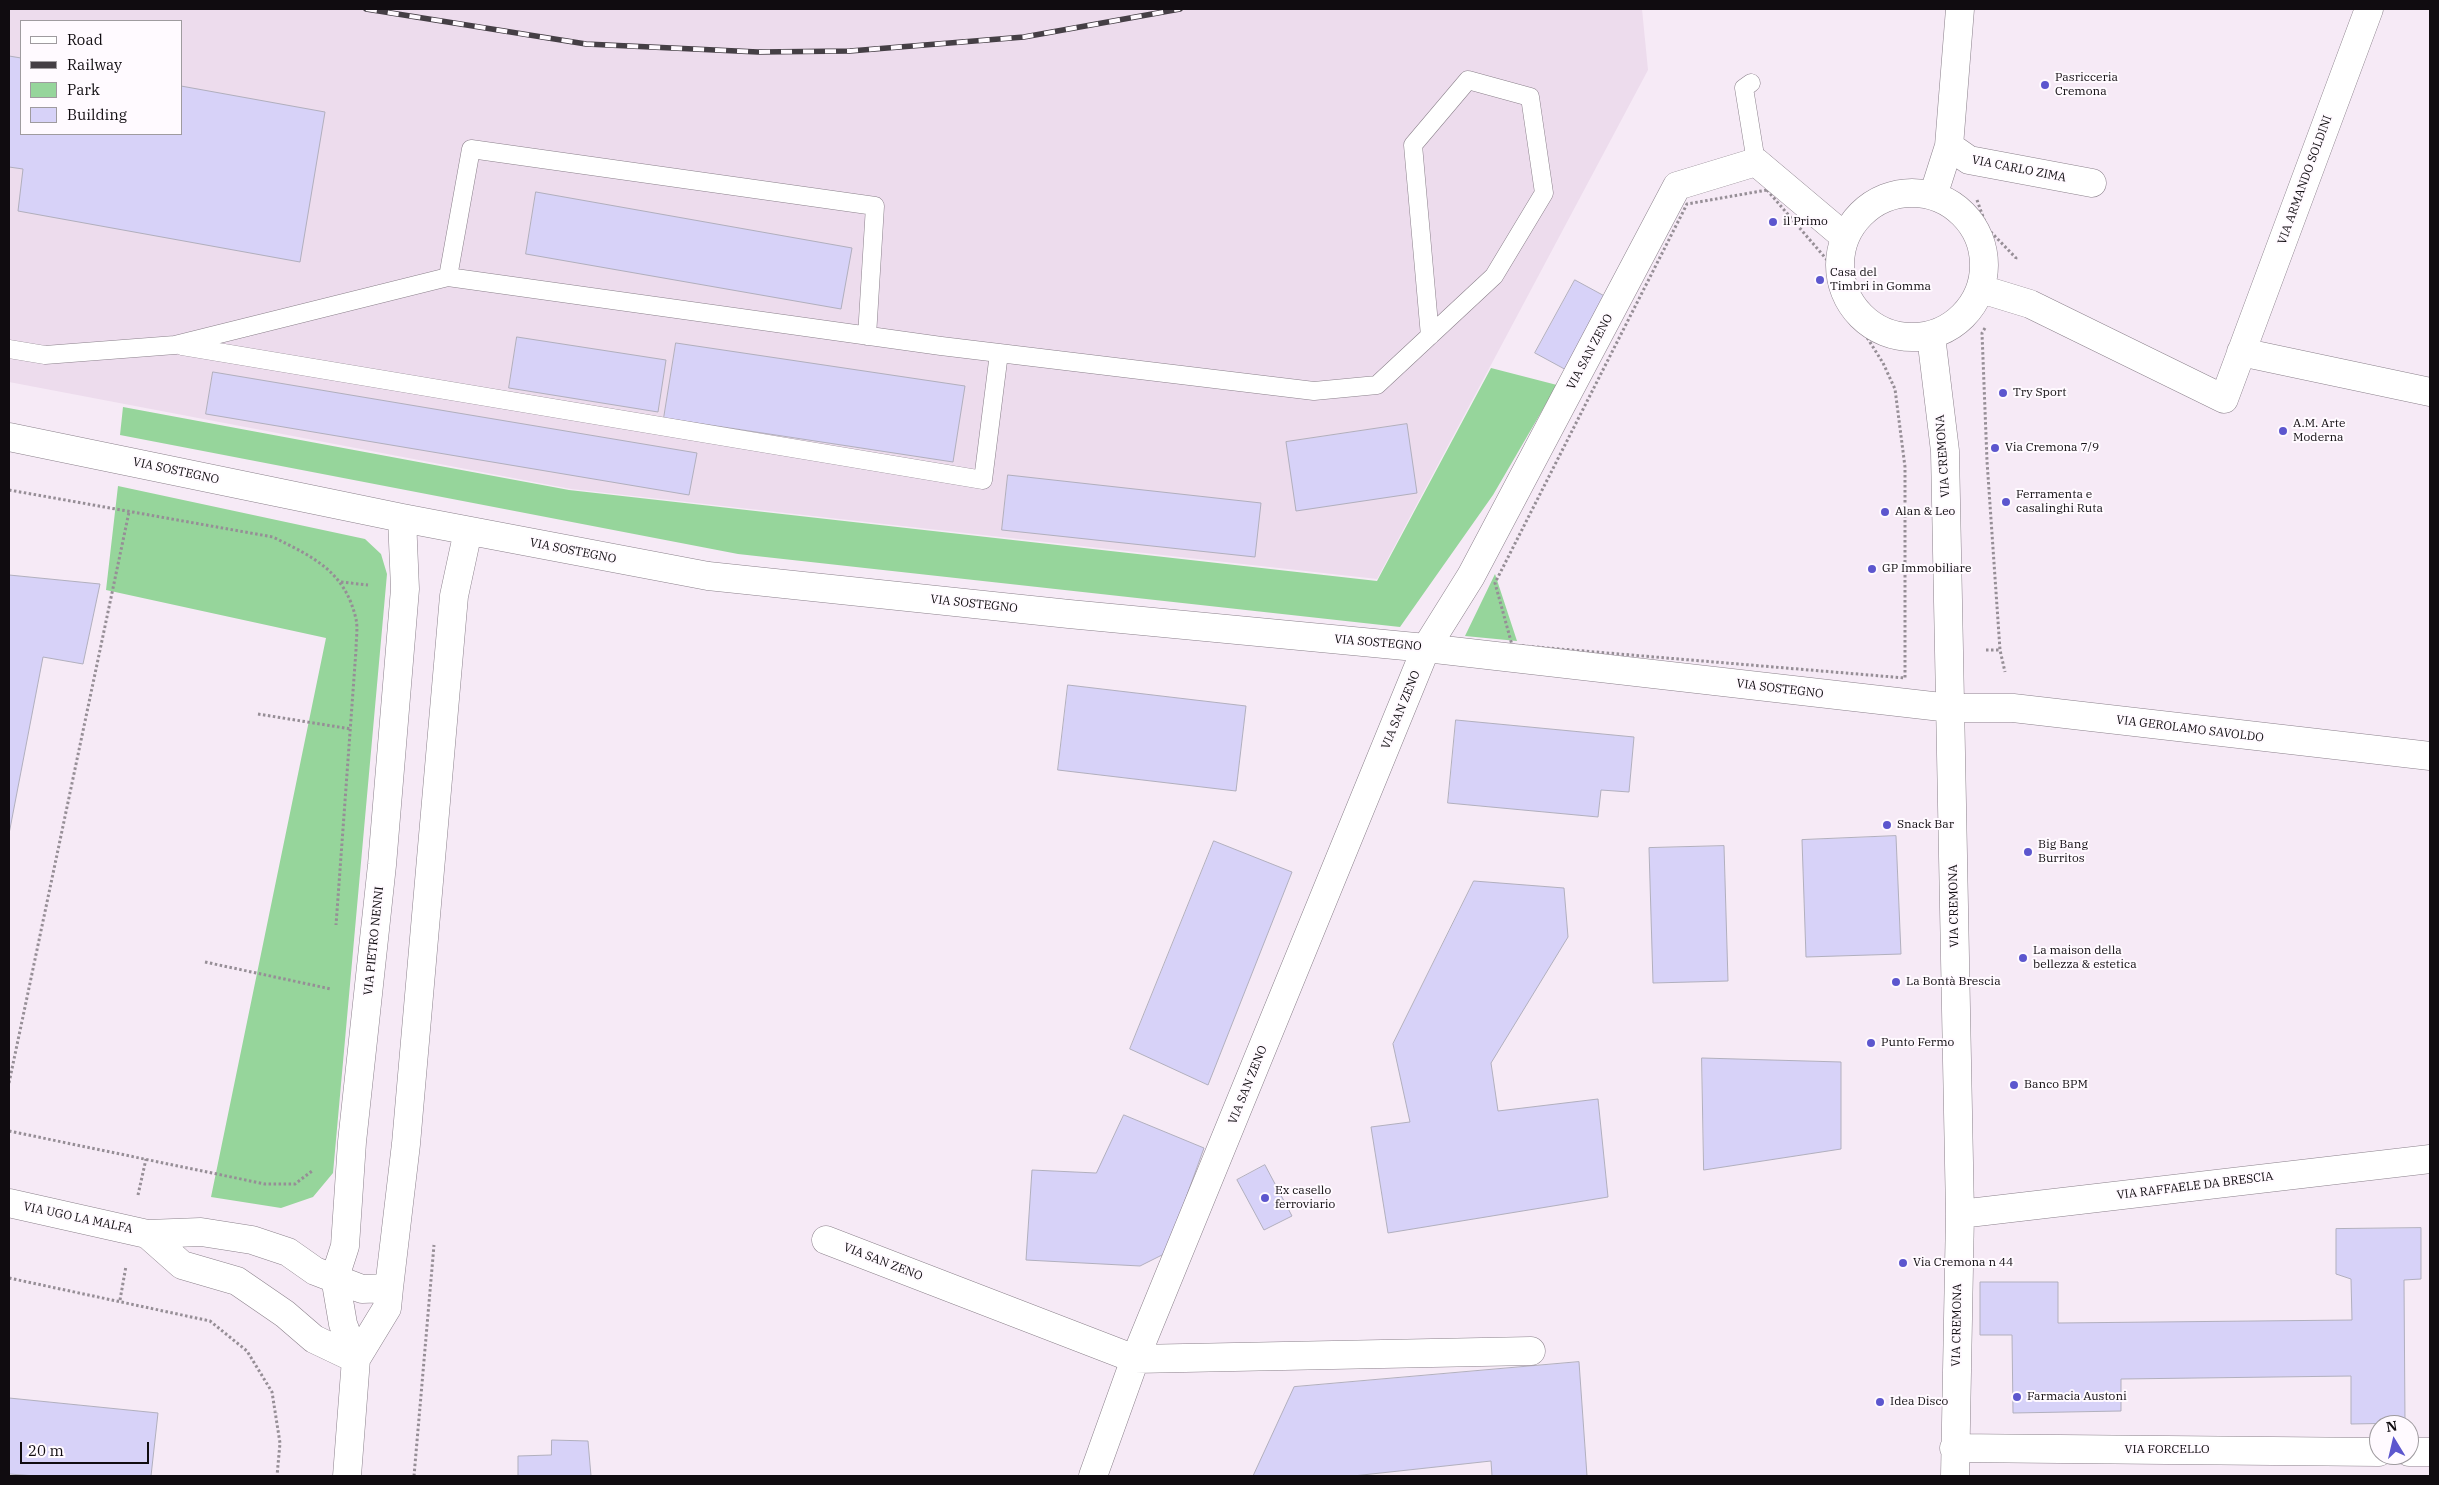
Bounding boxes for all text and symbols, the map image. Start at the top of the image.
legend [20,20,182,135]
text: Road [67,30,103,49]
text: Railway [67,55,122,74]
place label: Pasricceria Cremona [2055,71,2118,99]
marker: Pasricceria Cremona [2039,79,2051,91]
text: Park [67,80,100,99]
text: Building [67,105,127,124]
street label: VIA ARMANDO SOLDINI [2275,113,2335,247]
street label: VIA CARLO ZIMA [1971,153,2067,185]
place label: il Primo [1783,215,1828,229]
marker: il Primo [1767,216,1779,228]
place label: Casa del Timbri in Gomma [1830,266,1931,294]
marker: Casa del Timbri in Gomma [1814,274,1826,286]
street label: VIA SAN ZENO [1564,312,1616,392]
place label: Try Sport [2013,386,2066,400]
marker: Try Sport [1997,387,2009,399]
street label: VIA CREMONA [1933,414,1953,498]
place label: A.M. Arte Moderna [2293,417,2345,445]
marker: A.M. Arte Moderna [2277,425,2289,437]
place label: Via Cremona 7/9 [2005,441,2099,455]
marker: Via Cremona 7/9 [1989,442,2001,454]
street label: VIA SOSTEGNO [132,455,220,487]
place label: Ferramenta e casalinghi Ruta [2016,488,2103,516]
marker: Ferramenta e casalinghi Ruta [2000,496,2012,508]
place label: Alan & Leo [1895,505,1955,519]
marker: Alan & Leo [1879,506,1891,518]
street label: VIA SOSTEGNO [529,536,617,566]
place label: GP Immobiliare [1882,562,1971,576]
marker: GP Immobiliare [1866,563,1878,575]
street label: VIA SOSTEGNO [930,592,1018,616]
street label: VIA SOSTEGNO [1334,632,1422,654]
street label: VIA SAN ZENO [1379,669,1423,751]
street label: VIA SOSTEGNO [1736,677,1824,701]
street label: VIA GEROLAMO SAVOLDO [2115,713,2265,745]
place label: Snack Bar [1897,818,1954,832]
marker: Snack Bar [1881,819,1893,831]
place label: Big Bang Burritos [2038,838,2088,866]
marker: Big Bang Burritos [2022,846,2034,858]
street label: VIA CREMONA [1946,864,1962,948]
street label: VIA PIETRO NENNI [361,886,387,996]
place label: La maison della bellezza & estetica [2033,944,2137,972]
marker: La maison della bellezza & estetica [2017,952,2029,964]
place label: La Bontà Brescia [1906,975,2001,989]
marker: La Bontà Brescia [1890,976,1902,988]
place label: Punto Fermo [1881,1036,1954,1050]
marker: Punto Fermo [1865,1037,1877,1049]
street label: VIA SAN ZENO [1226,1044,1270,1126]
place label: Banco BPM [2024,1078,2088,1092]
marker: Banco BPM [2008,1079,2020,1091]
street label: VIA RAFFAELE DA BRESCIA [2116,1169,2274,1203]
place label: Ex casello ferroviario [1275,1184,1335,1212]
marker: Ex casello ferroviario [1259,1192,1271,1204]
street label: VIA UGO LA MALFA [22,1199,134,1237]
street label: VIA SAN ZENO [841,1240,925,1284]
place label: Via Cremona n 44 [1913,1256,2013,1270]
marker: Via Cremona n 44 [1897,1257,1909,1269]
street label: VIA CREMONA [1949,1283,1965,1367]
place label: Farmacia Austoni [2027,1390,2127,1404]
marker: Farmacia Austoni [2011,1391,2023,1403]
place label: Idea Disco [1890,1395,1948,1409]
marker: Idea Disco [1874,1396,1886,1408]
north arrow [2369,1415,2419,1465]
text: N [2385,1416,2399,1436]
scale bar [22,1432,151,1464]
text: 20 m [28,1441,64,1460]
street label: VIA FORCELLO [2124,1443,2210,1457]

